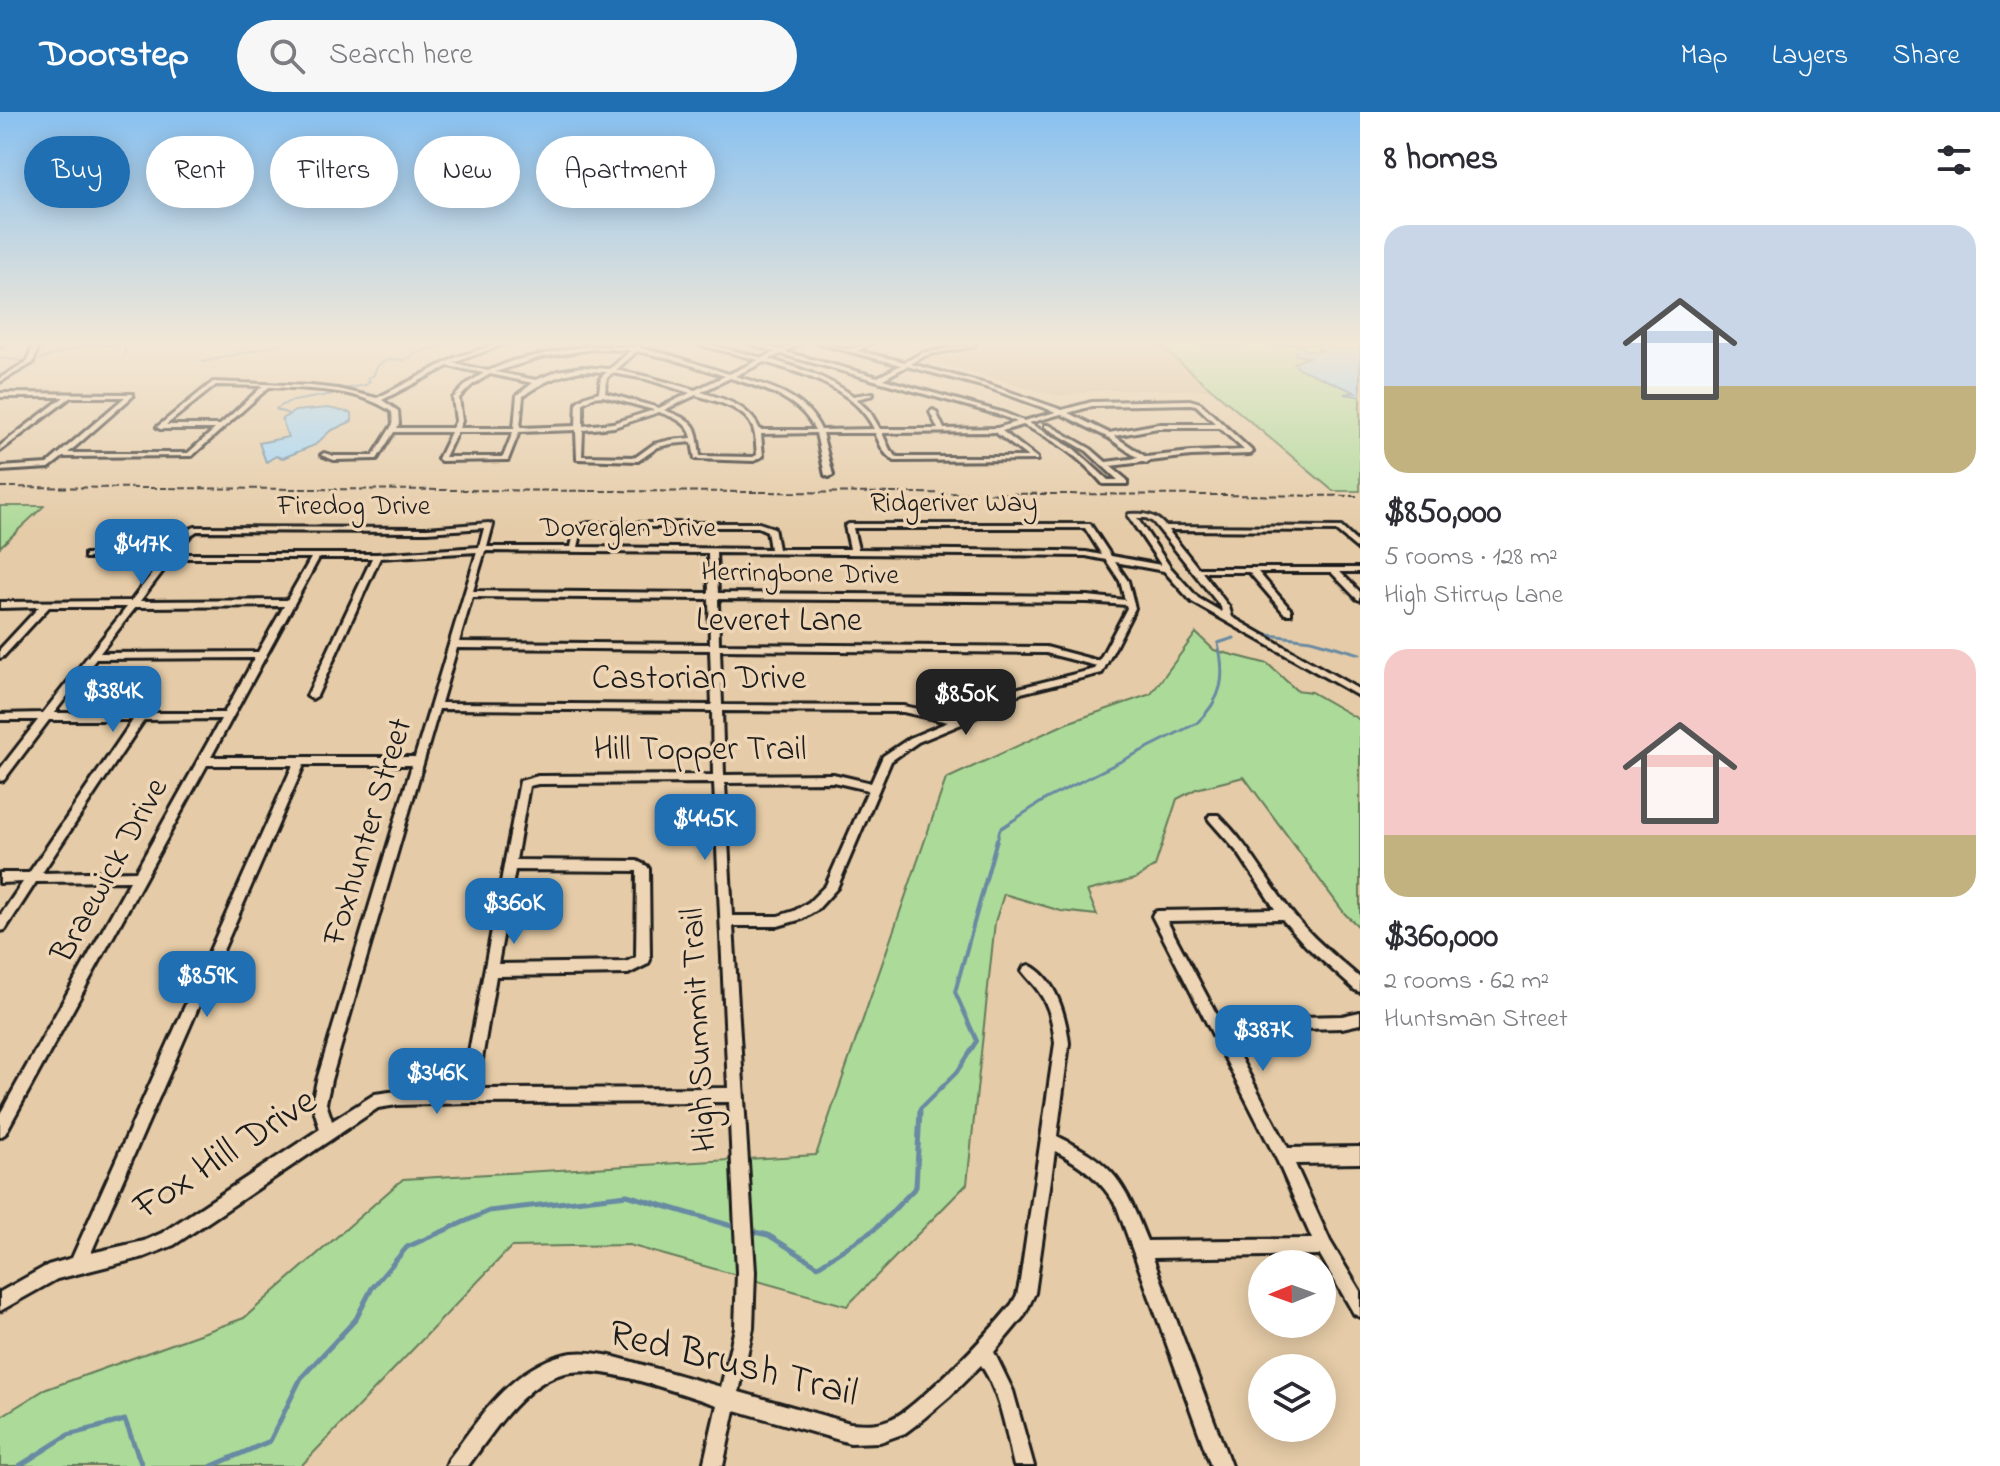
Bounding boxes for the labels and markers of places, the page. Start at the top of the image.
pin: $417K [86,519,198,587]
pin: $384K [57,666,169,734]
pin: $850K [910,669,1022,737]
pin: $445K [649,794,761,862]
pin: $360K [458,878,570,946]
pin: $859K [151,951,263,1019]
pin: $387K [1207,1005,1319,1073]
pin: $346K [381,1048,493,1116]

